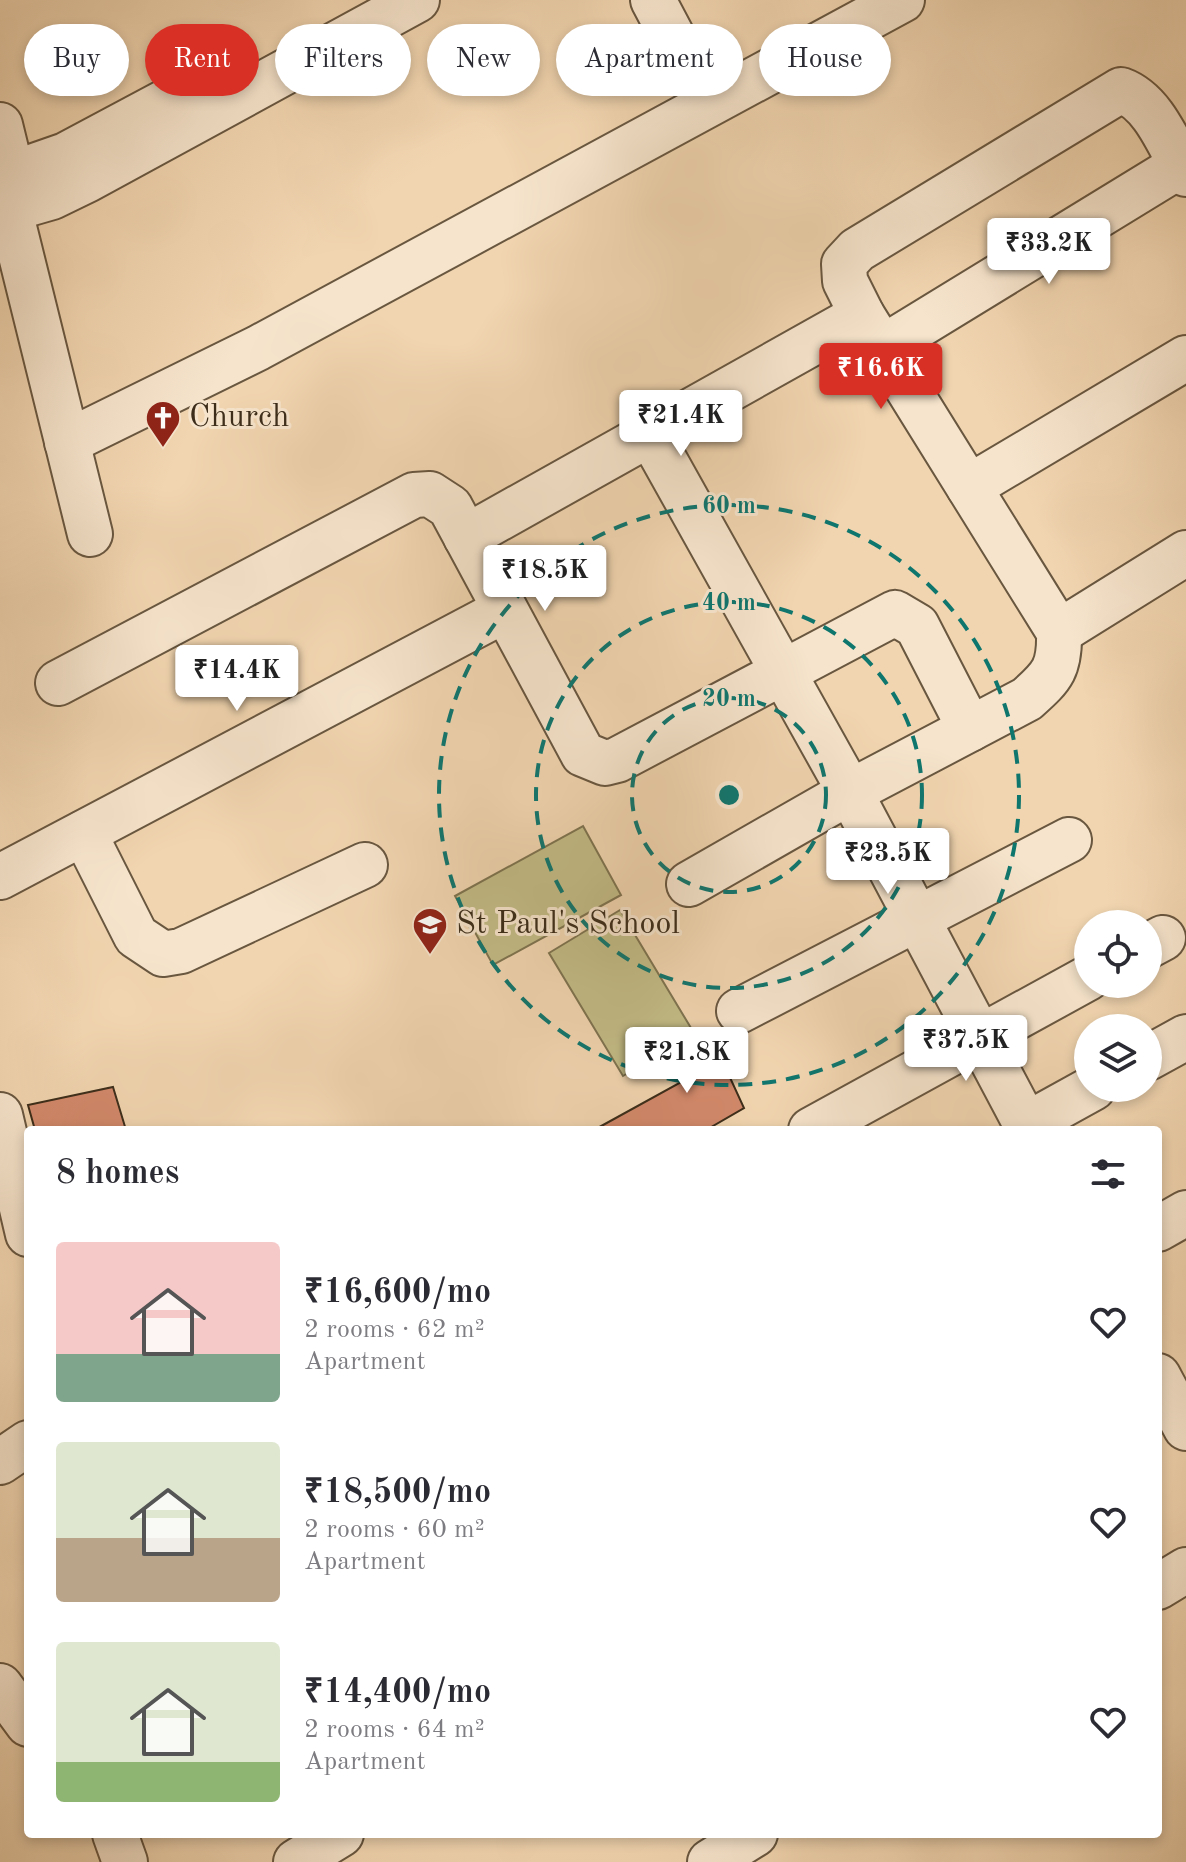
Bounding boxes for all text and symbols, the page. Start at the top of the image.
chip: Buy [24,24,129,96]
chip: Rent [145,24,259,96]
chip: Filters [275,24,411,96]
chip: New [427,24,540,96]
chip: Apartment [556,24,743,96]
chip: House [759,24,891,96]
pin: ₹33.2K [984,218,1114,286]
text: ₹33.2K [1005,231,1093,257]
pin: ₹16.6K [816,343,946,411]
text: ₹16.6K [837,356,925,382]
pin: ₹21.4K [616,390,746,458]
church icon: Church [144,399,182,449]
place label: Church [189,402,289,434]
text: ₹21.4K [637,403,725,429]
text: 60 m [702,495,756,519]
pin: ₹18.5K [480,545,610,613]
text: ₹18.5K [501,558,589,584]
text: 40 m [702,592,756,616]
pin: ₹14.4K [172,645,302,713]
text: ₹14.4K [193,658,281,684]
text: 20 m [702,688,756,712]
centre of rings [715,781,743,809]
pin: ₹23.5K [823,828,953,896]
text: ₹23.5K [844,841,932,867]
school or university icon: St Paul's School [411,906,449,956]
place label: St Paul's School [456,909,680,941]
map controls [1074,910,1162,1102]
button: locate [1074,910,1162,998]
button: layers [1074,1014,1162,1102]
pin: ₹37.5K [901,1015,1031,1083]
pin: ₹21.8K [622,1027,752,1095]
text: ₹37.5K [922,1028,1010,1054]
text: ₹21.8K [643,1040,731,1066]
icon: filters [1086,1152,1130,1196]
text: 8 homes [56,1157,179,1191]
icon: home [120,1274,216,1370]
text: ₹16,600/mo [304,1276,491,1310]
icon: heart [1086,1300,1130,1344]
text: 2 rooms · 62 m² [304,1317,485,1343]
text: Apartment [304,1349,426,1375]
icon: home [120,1474,216,1570]
text: ₹18,500/mo [304,1476,491,1510]
icon: heart [1086,1500,1130,1544]
text: 2 rooms · 60 m² [304,1517,485,1543]
text: Apartment [304,1549,426,1575]
icon: home [120,1674,216,1770]
text: ₹14,400/mo [304,1676,491,1710]
icon: heart [1086,1700,1130,1744]
text: 2 rooms · 64 m² [304,1717,485,1743]
text: Apartment [304,1749,426,1775]

